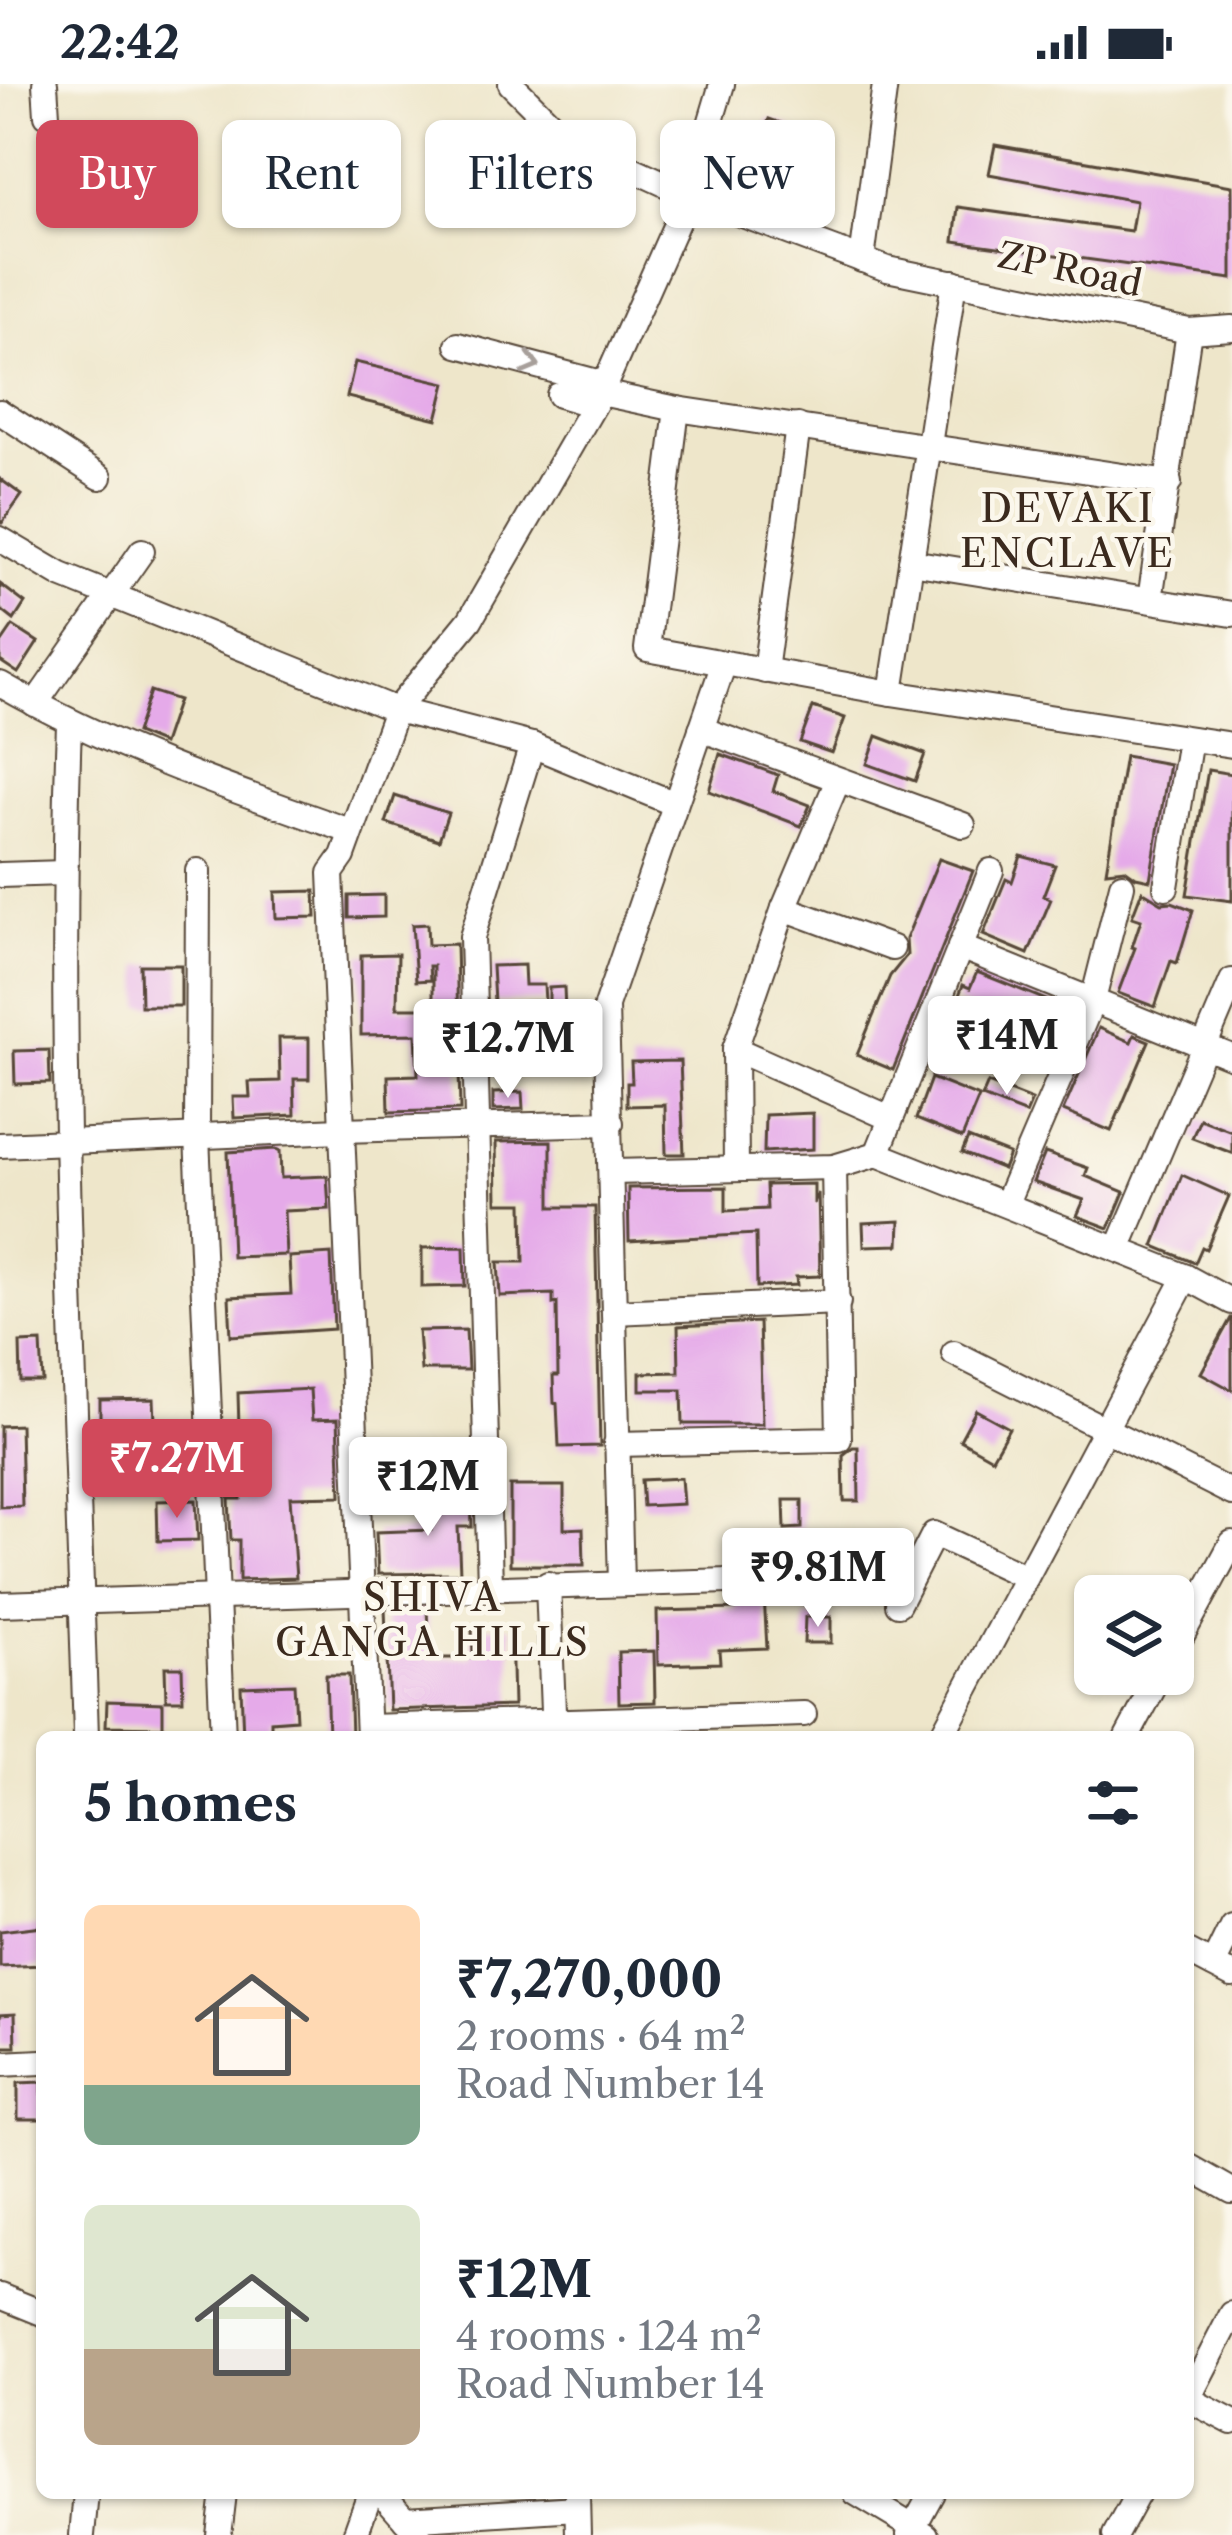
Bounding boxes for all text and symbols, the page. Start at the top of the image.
text: 22:42 [60,14,180,70]
chip: Buy [36,120,198,228]
chip: Rent [222,120,401,228]
chip: Filters [425,120,636,228]
chip: New [660,120,835,228]
street label: ZP Road [994,232,1146,306]
one-way arrow [521,350,541,375]
district label: DEVAKI ENCLAVE [960,484,1176,577]
pin: ₹14M [936,996,1078,1098]
pin: ₹12.7M [410,999,606,1101]
text: ₹14M [955,1011,1059,1059]
text: ₹12.7M [441,1014,575,1062]
pin: ₹7.27M [79,1419,275,1521]
text: ₹7.27M [109,1434,245,1482]
pin: ₹12M [357,1437,499,1539]
text: ₹12M [376,1452,480,1500]
pin: ₹9.81M [720,1528,916,1630]
text: ₹9.81M [749,1543,887,1591]
district label: SHIVA GANGA HILLS [275,1573,591,1666]
map controls [1074,1575,1194,1695]
button: layers [1074,1575,1194,1695]
icon: filters [1080,1770,1146,1836]
text: 5 homes [84,1772,297,1834]
text: ₹7,270,000 [456,1948,722,2010]
icon: home [180,1953,324,2097]
text: 2 rooms · 64 m² [456,2012,746,2060]
text: Road Number 14 [456,2060,765,2108]
text: ₹12M [456,2248,592,2310]
icon: home [180,2253,324,2397]
text: 4 rooms · 124 m² [456,2312,762,2360]
text: Road Number 14 [456,2360,765,2408]

